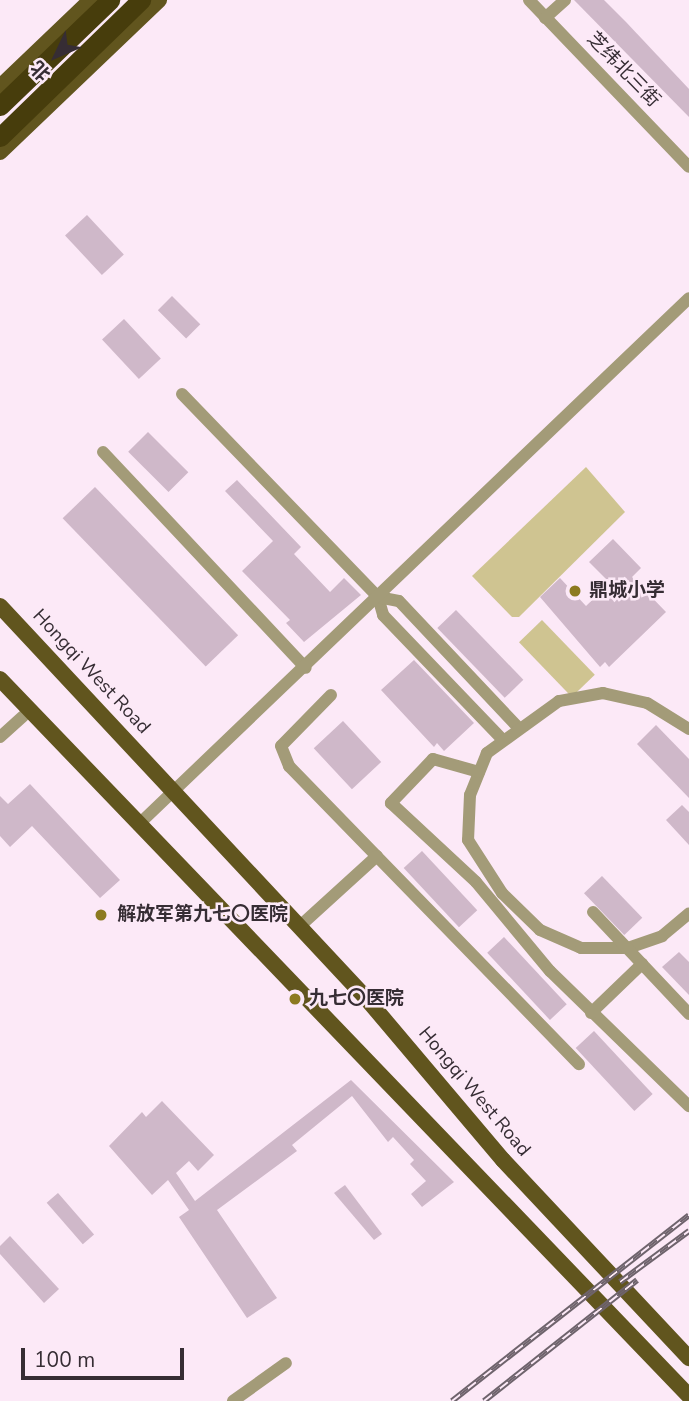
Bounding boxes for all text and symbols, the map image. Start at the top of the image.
north arrow [21,21,91,91]
street label: 芝纬北三街 [582,28,664,112]
text: 北 [25,55,57,86]
place label: 鼎城小学 [589,580,665,602]
marker: 鼎城小学 [567,583,583,599]
street label: Hongqi West Road [27,605,155,739]
place label: 解放军第九七〇医院 [117,904,288,926]
marker: 解放军第九七〇医院 [91,905,111,925]
place label: 九七〇医院 [309,988,404,1010]
marker: 九七〇医院 [287,991,303,1007]
street label: Hongqi West Road [413,1023,535,1161]
scale bar [24,1334,187,1378]
text: 100 m [34,1346,95,1374]

